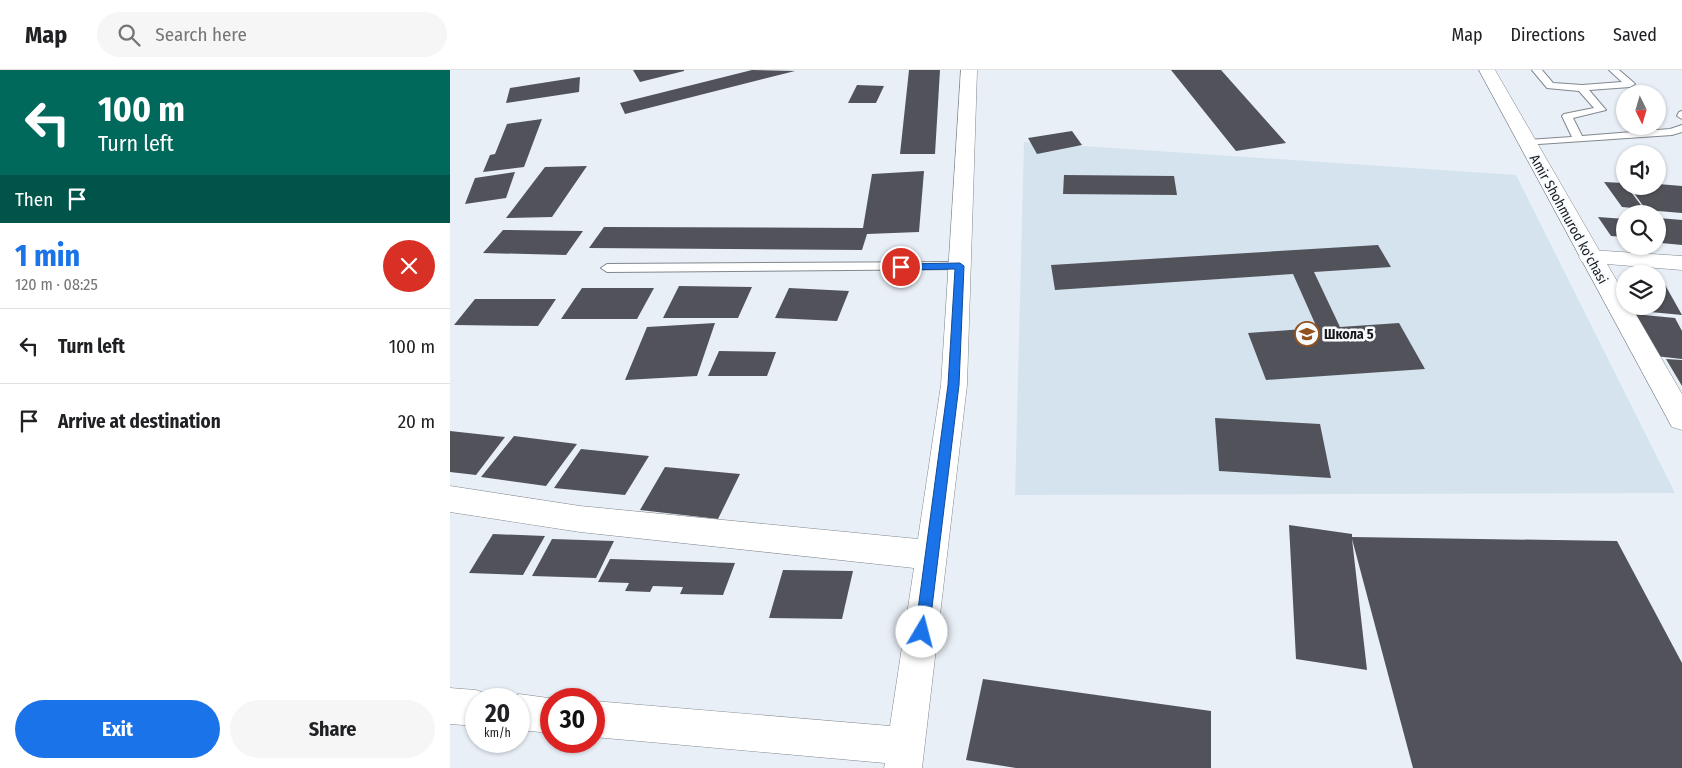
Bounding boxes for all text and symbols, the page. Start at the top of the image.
search box [97,12,447,57]
text: Map [25,21,67,49]
icon: search [115,21,143,49]
text: Search here [155,23,247,46]
text: Map [1451,24,1483,46]
text: Directions [1511,24,1585,46]
text: Saved [1613,24,1657,46]
north arrow [1616,85,1666,135]
map controls [1616,85,1666,315]
text: 100 m [98,88,185,130]
icon: left [15,90,80,155]
text: Turn left [98,130,174,157]
button: sound [1616,145,1666,195]
street label: Amir Shohmurod ko'chasi [1526,151,1611,287]
icon: arrive [63,185,91,213]
text: Then [15,188,53,211]
button: search [1616,205,1666,255]
text: 1 min [15,238,80,274]
button: close [383,240,435,292]
pin [880,246,922,288]
icon: arrive [887,253,915,281]
button: layers [1616,265,1666,315]
text: 120 m · 08:25 [15,275,98,294]
school or university icon: Школа 5 [1294,321,1320,347]
place label: Школа 5 [1324,326,1374,343]
icon: left [15,332,43,360]
text: Turn left [58,335,125,358]
text: 100 m [389,335,435,358]
icon: arrive [15,407,43,435]
text: Arrive at destination [58,410,221,433]
text: 20 m [398,410,435,433]
position arrow [895,605,947,657]
speed limit sign: 30 [540,688,605,753]
text: 20 [485,699,510,729]
button: Exit [15,700,220,758]
button: Share [230,700,435,758]
text: km/h [484,726,511,740]

